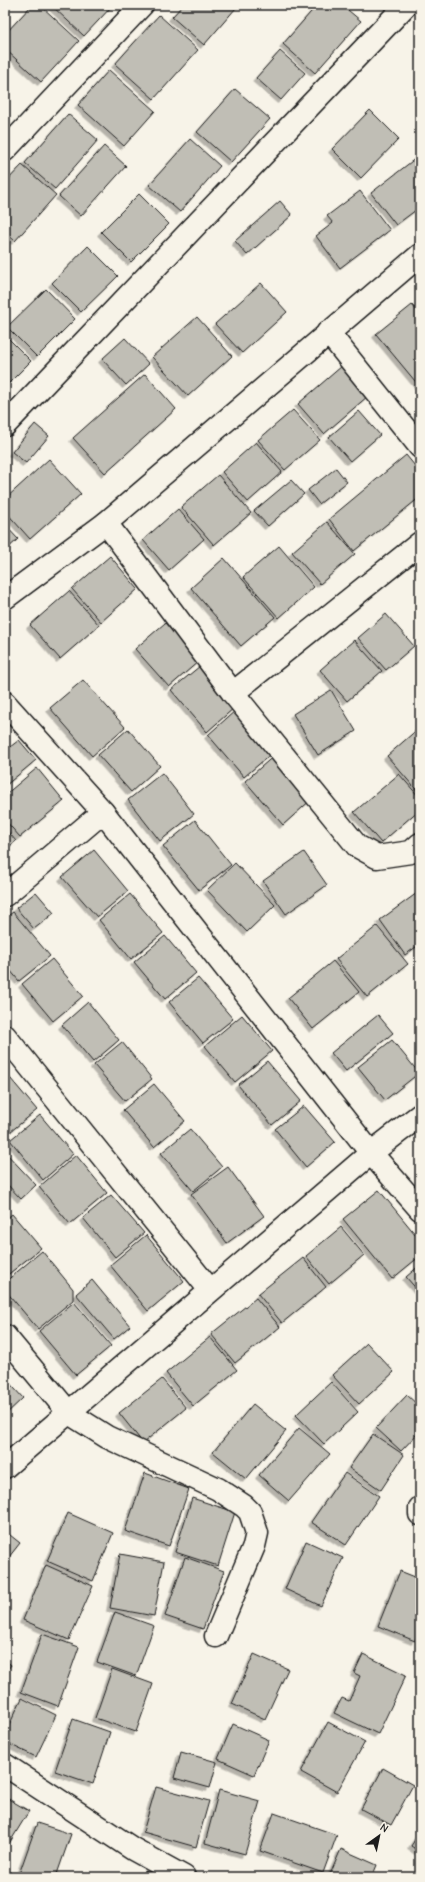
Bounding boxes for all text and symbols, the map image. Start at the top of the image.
north arrow [359,1816,399,1856]
text: N [378,1821,391,1835]

